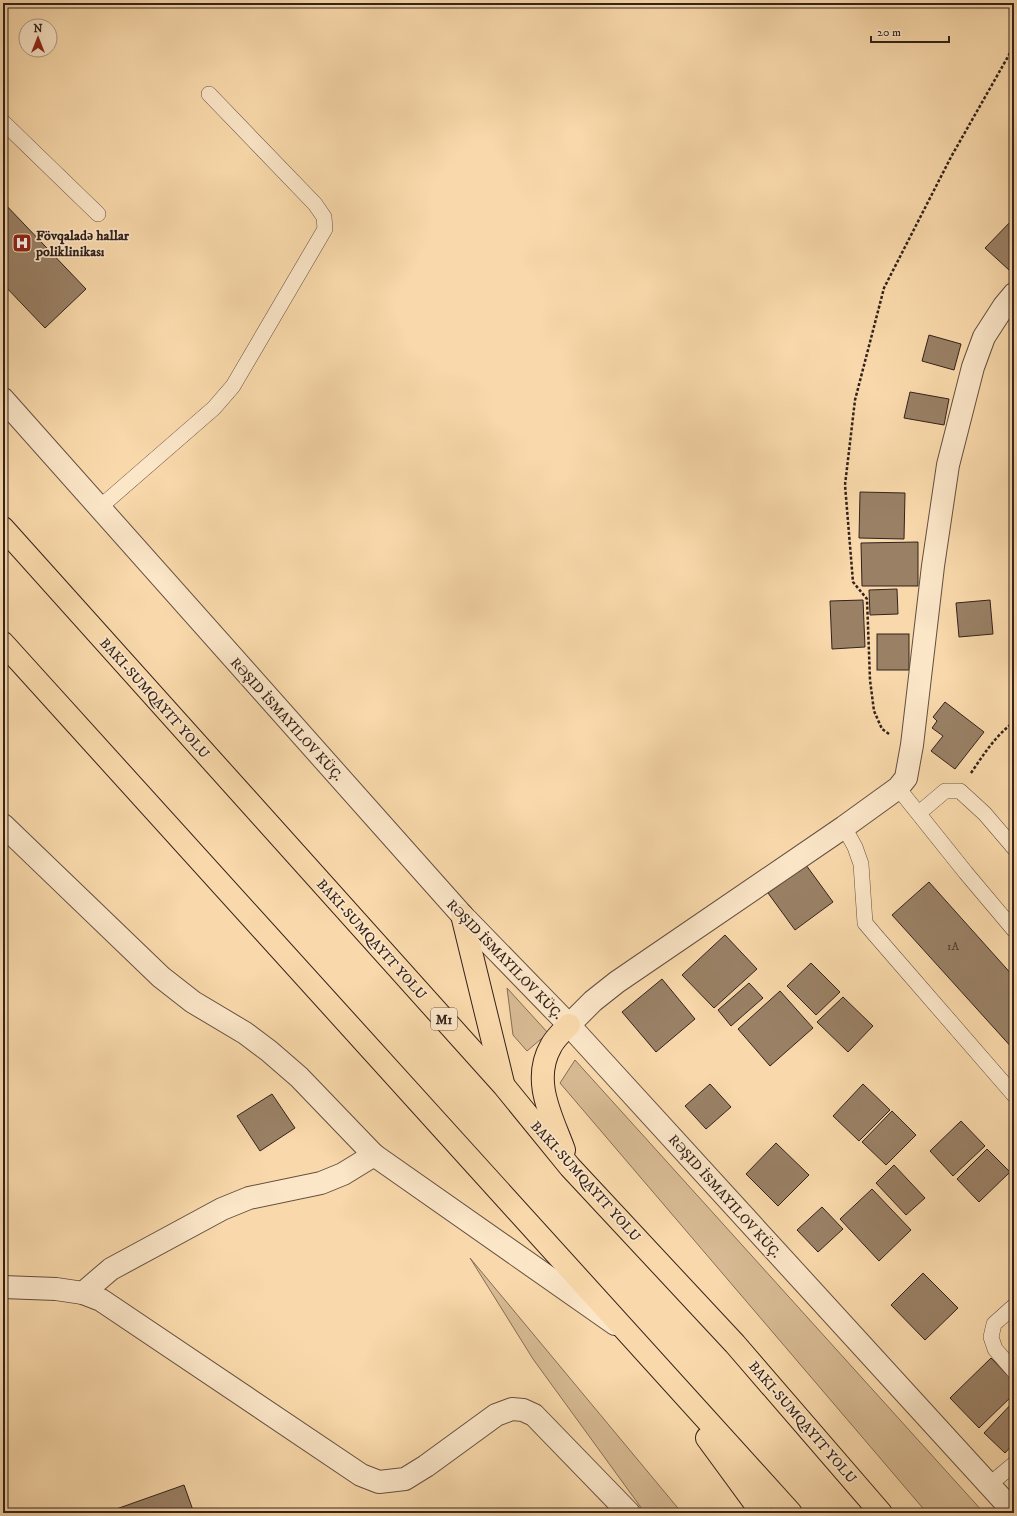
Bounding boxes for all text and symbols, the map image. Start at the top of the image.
north arrow [18,18,58,58]
scale bar [871,18,949,44]
text: N [33,22,43,36]
text: 20 m [877,25,901,40]
place label: Fövqaladə hallar poliklinikası [35,227,130,261]
hospital icon: Fövqaladə hallar poliklinikası [11,232,33,254]
street label: BAKI-SUMQAYIT YOLU [95,635,213,763]
street label: RƏŞID İSMAYILOV KÜÇ. [226,654,347,785]
street label: BAKI-SUMQAYIT YOLU [312,876,430,1004]
street label: RƏŞID İSMAYILOV KÜÇ. [442,896,566,1024]
house number: 1A [947,939,959,954]
road number: M1 [431,1008,457,1030]
street label: BAKI-SUMQAYIT YOLU [526,1118,644,1246]
street label: RƏŞID İSMAYILOV KÜÇ. [664,1131,785,1262]
street label: BAKI-SUMQAYIT YOLU [744,1358,860,1488]

